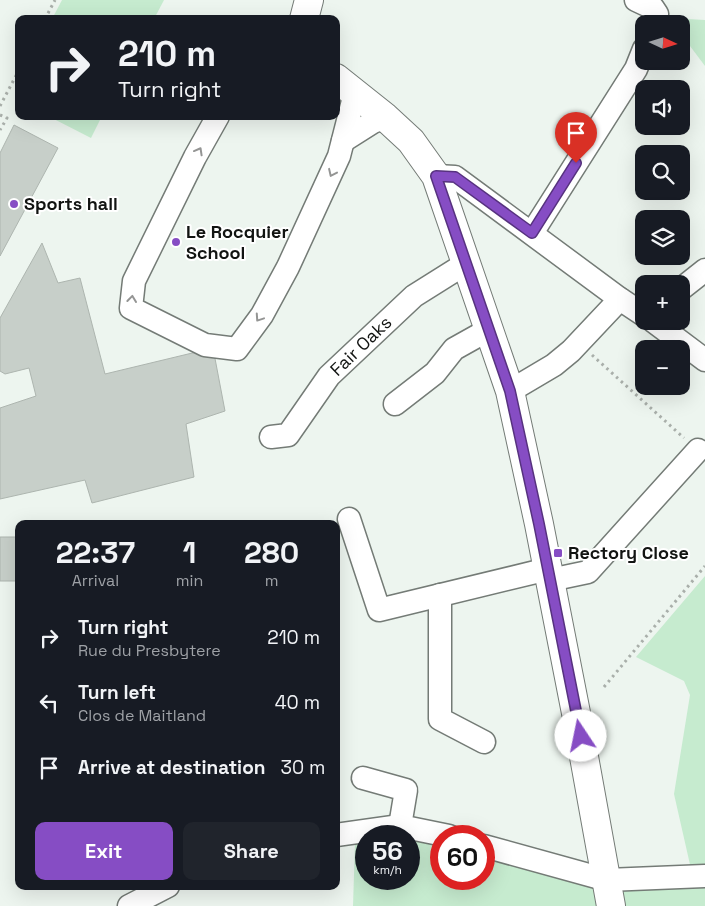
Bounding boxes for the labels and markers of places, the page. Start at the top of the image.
pin [555,112,597,163]
place label: Sports hall [24,192,118,215]
marker: Sports hall [8,198,20,210]
place label: Le Rocquier School [186,220,289,264]
marker: Le Rocquier School [170,236,182,248]
place label: Rectory Close [568,541,689,564]
marker: Rectory Close [552,547,564,559]

